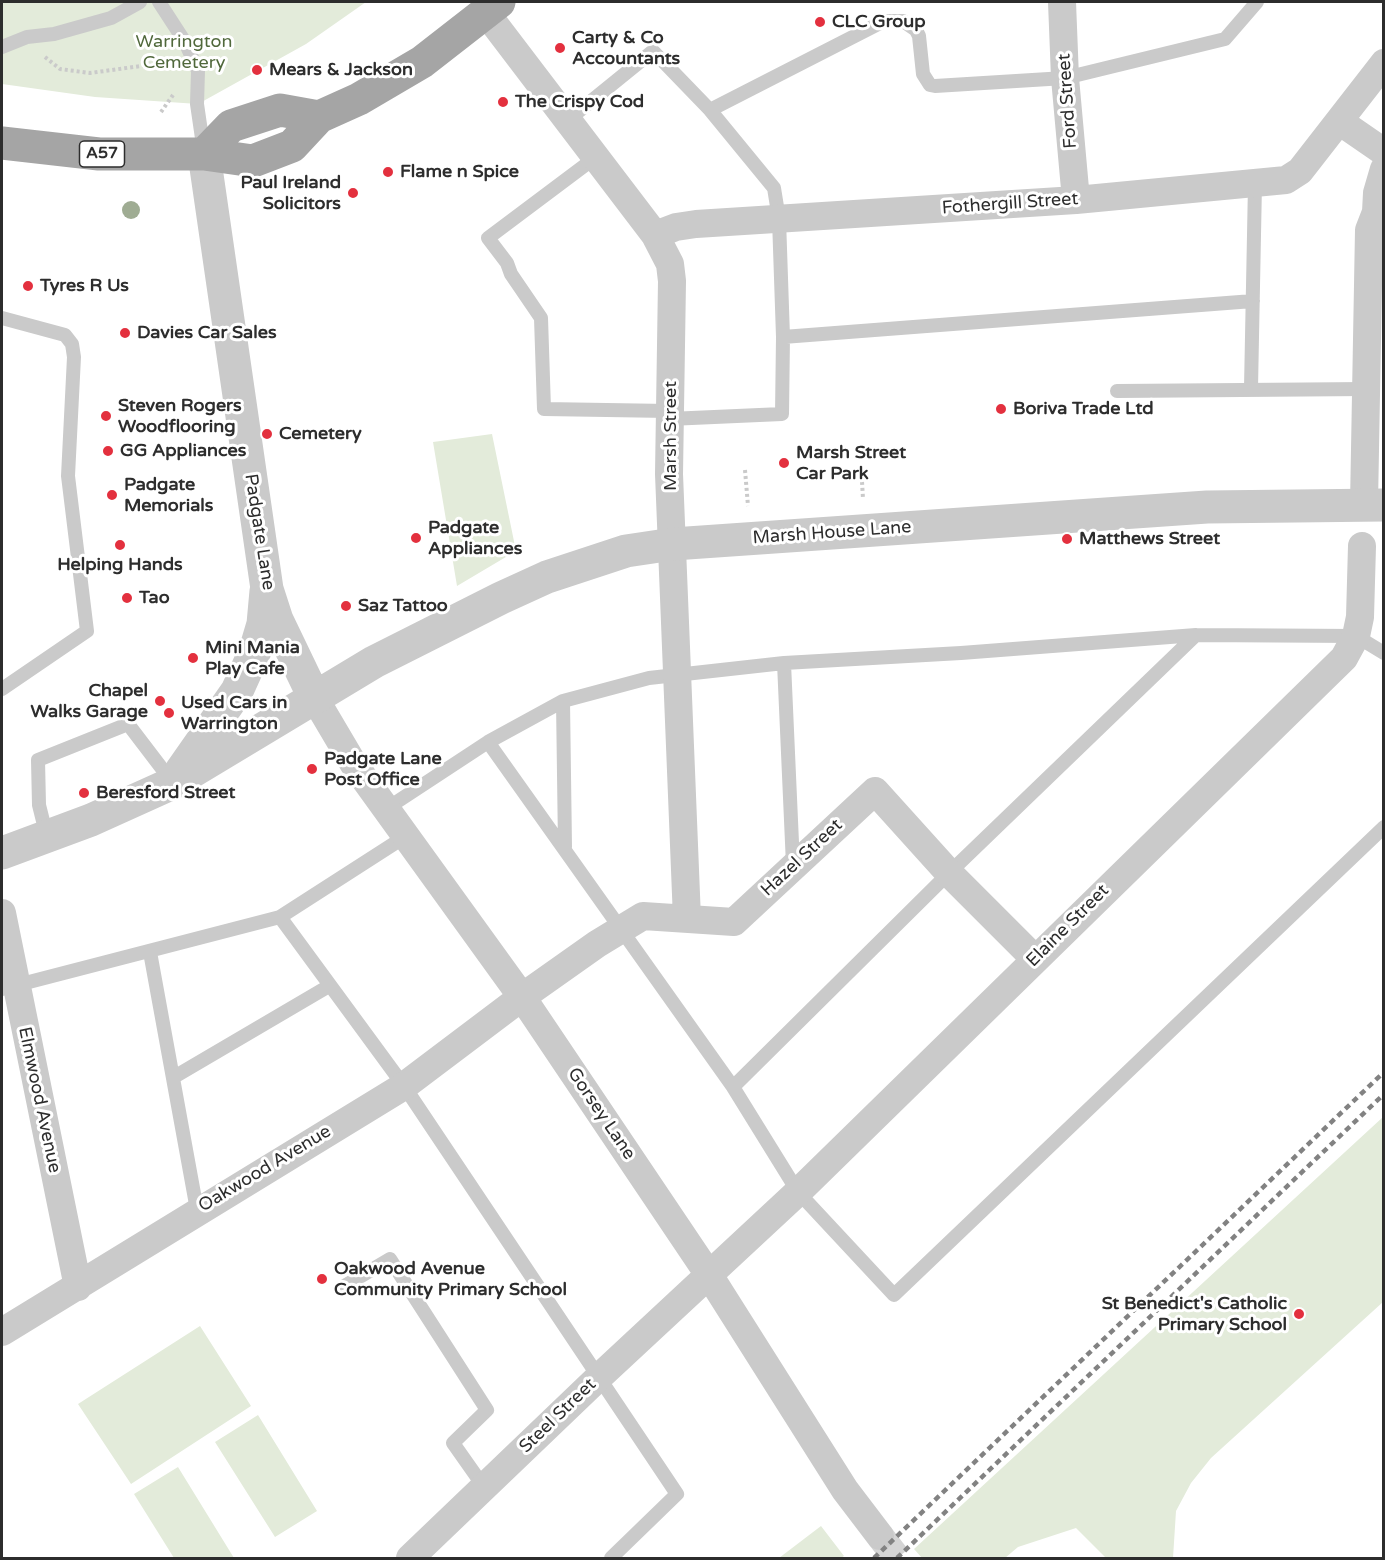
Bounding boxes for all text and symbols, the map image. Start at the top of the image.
place label: CLC Group [832,11,926,33]
marker: CLC Group [813,15,827,29]
place label: Carty & Co Accountants [572,27,680,70]
park label: Warrington Cemetery [136,31,232,74]
marker: Carty & Co Accountants [553,41,567,55]
street label: Ford Street [1054,53,1082,149]
place label: Mears & Jackson [269,59,413,81]
marker: Mears & Jackson [250,63,264,77]
place label: The Crispy Cod [515,91,644,113]
marker: The Crispy Cod [496,95,510,109]
road number: A57 [80,141,124,167]
place label: Flame n Spice [400,161,519,183]
marker: Flame n Spice [381,165,395,179]
place label: Paul Ireland Solicitors [241,172,341,214]
marker: Paul Ireland Solicitors [346,186,360,200]
street label: Fothergill Street [941,188,1079,220]
place label: Tyres R Us [40,275,129,297]
marker: Tyres R Us [21,279,35,293]
place label: Davies Car Sales [137,322,277,344]
marker: Davies Car Sales [118,326,132,340]
street label: Marsh Street [660,381,682,491]
place label: Steven Rogers Woodflooring [118,395,242,438]
place label: Boriva Trade Ltd [1013,398,1154,420]
marker: Boriva Trade Ltd [994,402,1008,416]
marker: Steven Rogers Woodflooring [99,409,113,423]
place label: Cemetery [279,423,362,445]
marker: Cemetery [260,427,274,441]
place label: GG Appliances [120,440,246,462]
place label: Marsh Street Car Park [796,442,906,484]
marker: GG Appliances [101,444,115,458]
marker: Marsh Street Car Park [777,456,791,470]
street label: Padgate Lane [239,472,279,592]
place label: Padgate Memorials [124,474,213,516]
marker: Padgate Memorials [105,488,119,502]
place label: Padgate Appliances [428,517,522,560]
street label: Marsh House Lane [752,517,912,549]
place label: Matthews Street [1079,528,1220,550]
marker: Padgate Appliances [409,531,423,545]
marker: Matthews Street [1060,532,1074,546]
marker: Helping Hands [113,538,127,552]
place label: Helping Hands [57,554,183,576]
place label: Tao [139,587,170,609]
marker: Tao [120,591,134,605]
place label: Saz Tattoo [358,595,448,617]
marker: Saz Tattoo [339,599,353,613]
place label: Mini Mania Play Cafe [205,637,300,680]
marker: Mini Mania Play Cafe [186,651,200,665]
place label: Chapel Walks Garage [31,680,148,722]
place label: Used Cars in Warrington [181,692,288,734]
marker: Chapel Walks Garage [153,694,167,708]
marker: Used Cars in Warrington [162,706,176,720]
place label: Padgate Lane Post Office [324,748,442,790]
marker: Padgate Lane Post Office [305,762,319,776]
place label: Beresford Street [96,782,235,804]
marker: Beresford Street [77,786,91,800]
street label: Hazel Street [757,815,847,901]
street label: Elaine Street [1022,880,1114,972]
street label: Elmwood Avenue [13,1025,65,1175]
street label: Gorsey Lane [562,1064,640,1164]
street label: Oakwood Avenue [195,1121,335,1217]
place label: Oakwood Avenue Community Primary School [334,1258,567,1300]
marker: Oakwood Avenue Community Primary School [315,1272,329,1286]
place label: St Benedict's Catholic Primary School [1102,1293,1287,1336]
marker: St Benedict's Catholic Primary School [1292,1307,1306,1321]
street label: Steel Street [515,1374,601,1458]

